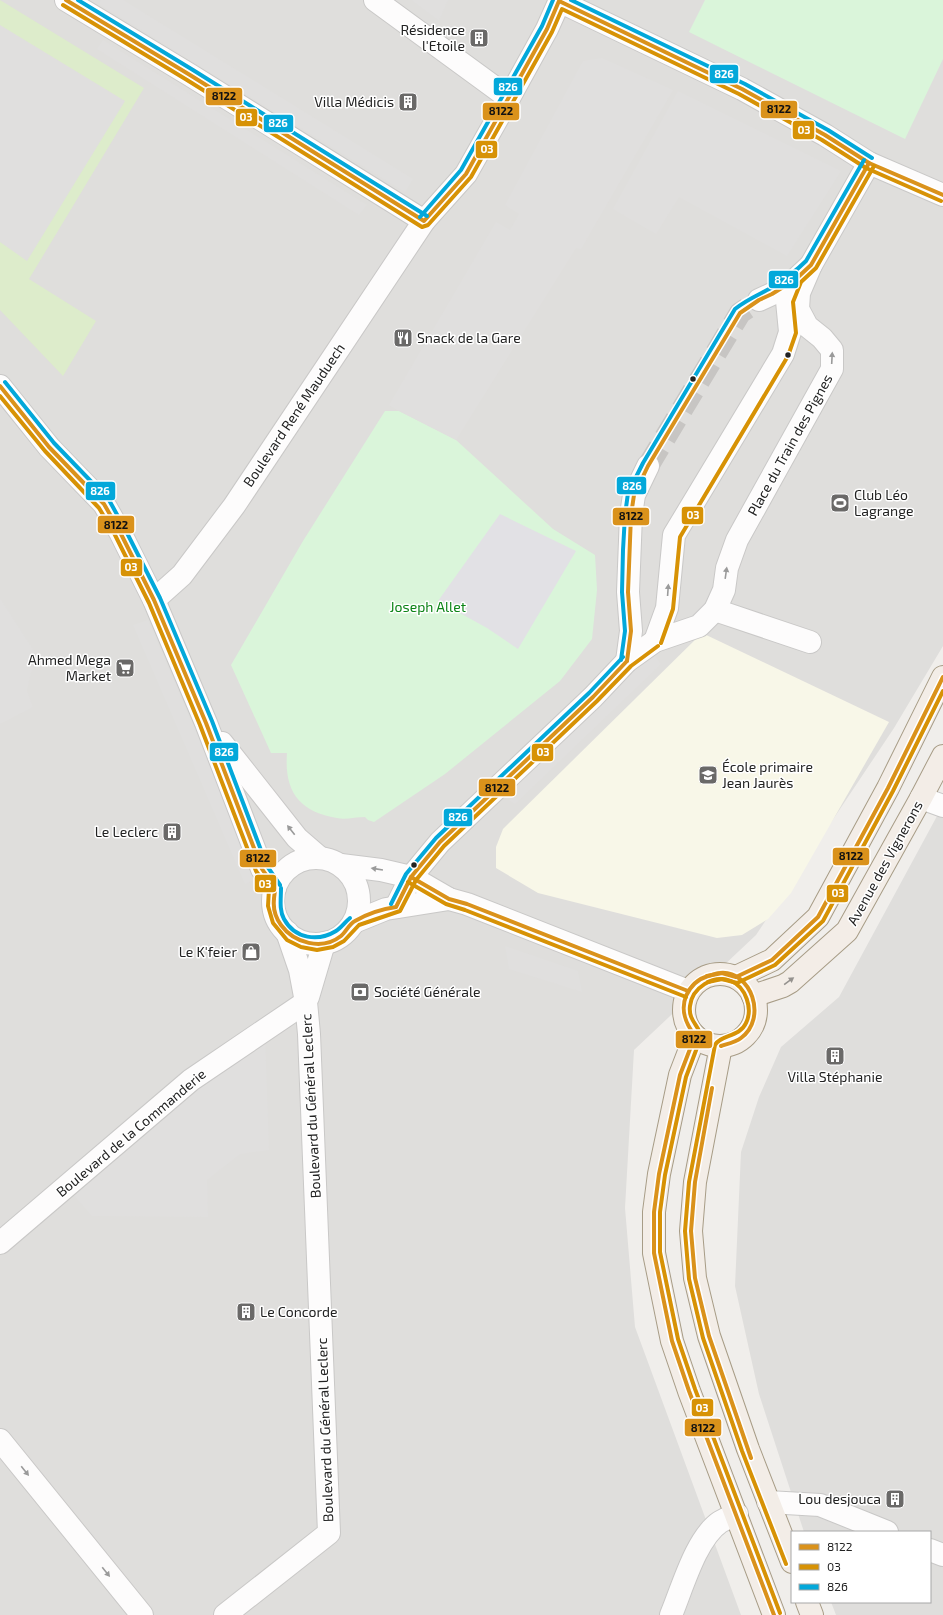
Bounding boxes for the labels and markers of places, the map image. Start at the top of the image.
place label: Résidence l'Etoile [400,21,465,54]
building icon: Résidence l'Etoile [468,27,490,49]
building icon: Villa Médicis [397,91,419,113]
place label: Villa Médicis [314,93,394,110]
restaurant icon: Snack de la Gare [392,327,414,349]
place label: Snack de la Gare [417,329,521,346]
unlabelled marker [783,350,793,360]
unlabelled marker [688,374,698,384]
place label: Club Léo Lagrange [854,486,913,519]
sports icon: Club Léo Lagrange [829,492,851,514]
place label: Ahmed Mega Market [28,651,111,684]
supermarket icon: Ahmed Mega Market [114,657,136,679]
place label: École primaire Jean Jaurès [722,758,813,791]
school or university icon: École primaire Jean Jaurès [697,764,719,786]
building icon: Le Leclerc [161,821,183,843]
place label: Le Leclerc [95,823,158,840]
unlabelled marker [409,860,419,870]
shop icon: Le K'feier [240,941,262,963]
place label: Le K'feier [179,943,237,960]
bank icon: Société Générale [349,981,371,1003]
place label: Société Générale [374,983,481,1000]
building icon: Villa Stéphanie [824,1045,846,1067]
place label: Villa Stéphanie [788,1068,882,1085]
building icon: Le Concorde [235,1301,257,1323]
place label: Le Concorde [260,1303,338,1320]
building icon: Lou desjouca [884,1488,906,1510]
place label: Lou desjouca [798,1490,881,1507]

